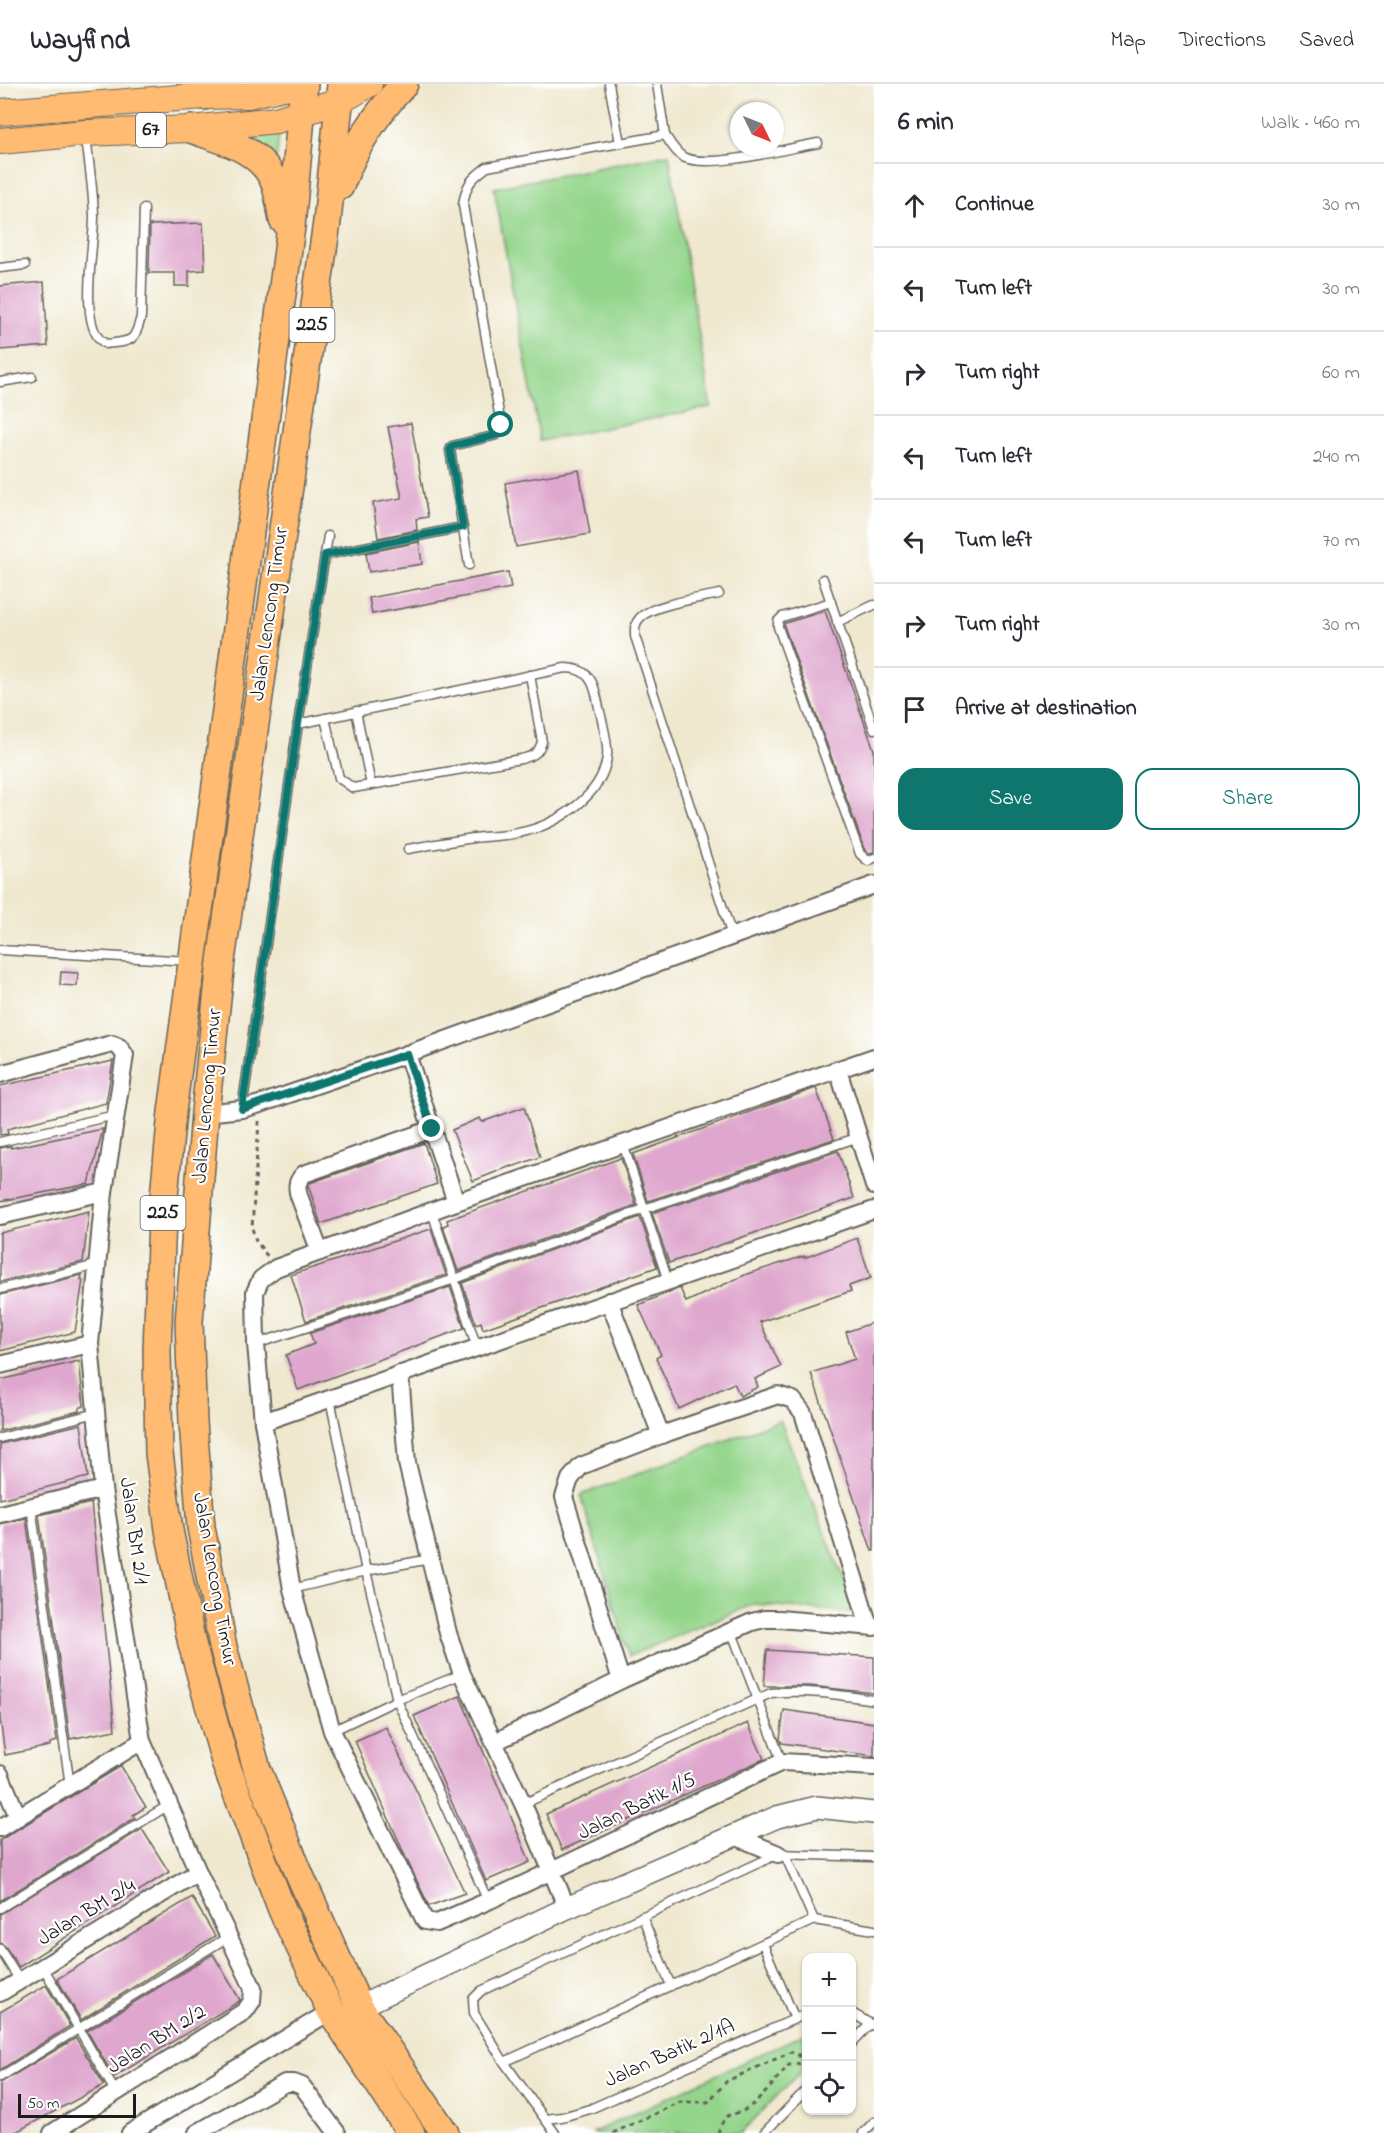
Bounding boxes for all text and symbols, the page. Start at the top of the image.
text: Wayfind [30,21,130,62]
text: Map [1110,26,1146,56]
text: Directions [1179,26,1266,56]
text: Saved [1299,26,1354,56]
north arrow [730,102,784,156]
text: 6 min [898,104,954,142]
text: Walk · 460 m [1261,109,1360,138]
road number: 67 [136,113,166,147]
icon: ahead [898,189,931,222]
text: Continue [955,189,1034,221]
text: 30 m [1323,191,1360,220]
icon: left [898,273,931,306]
text: Turn left [955,273,1032,305]
text: 30 m [1323,275,1360,304]
road number: 225 [290,308,334,342]
icon: right [898,357,931,390]
text: Turn right [955,357,1040,389]
text: 60 m [1322,359,1360,388]
route start [487,411,513,437]
icon: left [898,441,931,474]
text: Turn left [955,441,1032,473]
text: 240 m [1313,443,1360,472]
street label: Jalan Lencong Timur [243,525,299,703]
icon: left [898,525,931,558]
text: Turn left [955,525,1032,557]
text: 70 m [1323,527,1360,556]
icon: right [898,609,931,642]
text: Turn right [955,609,1040,641]
text: 30 m [1323,611,1360,640]
icon: arrive [898,693,931,726]
text: Arrive at destination [955,693,1137,725]
button: Save [898,768,1123,830]
button: Share [1135,768,1360,830]
street label: Jalan Lencong Timur [185,1007,233,1185]
route end [418,1115,444,1141]
road number: 225 [140,1196,186,1230]
street label: Jalan BM 2/1 [111,1476,155,1587]
street label: Jalan Lencong Timur [182,1490,244,1669]
street label: Jalan Batik 1/5 [573,1765,701,1849]
street label: Jalan BM 2/4 [32,1872,142,1954]
map controls [802,1953,856,2115]
button: + [802,1953,856,2007]
street label: Jalan BM 2/2 [102,1998,212,2082]
button: − [802,2007,856,2061]
street label: Jalan Batik 2/1A [600,2012,740,2096]
button: locate [802,2061,856,2115]
scale bar [18,2091,136,2118]
text: 50 m [27,2092,59,2116]

